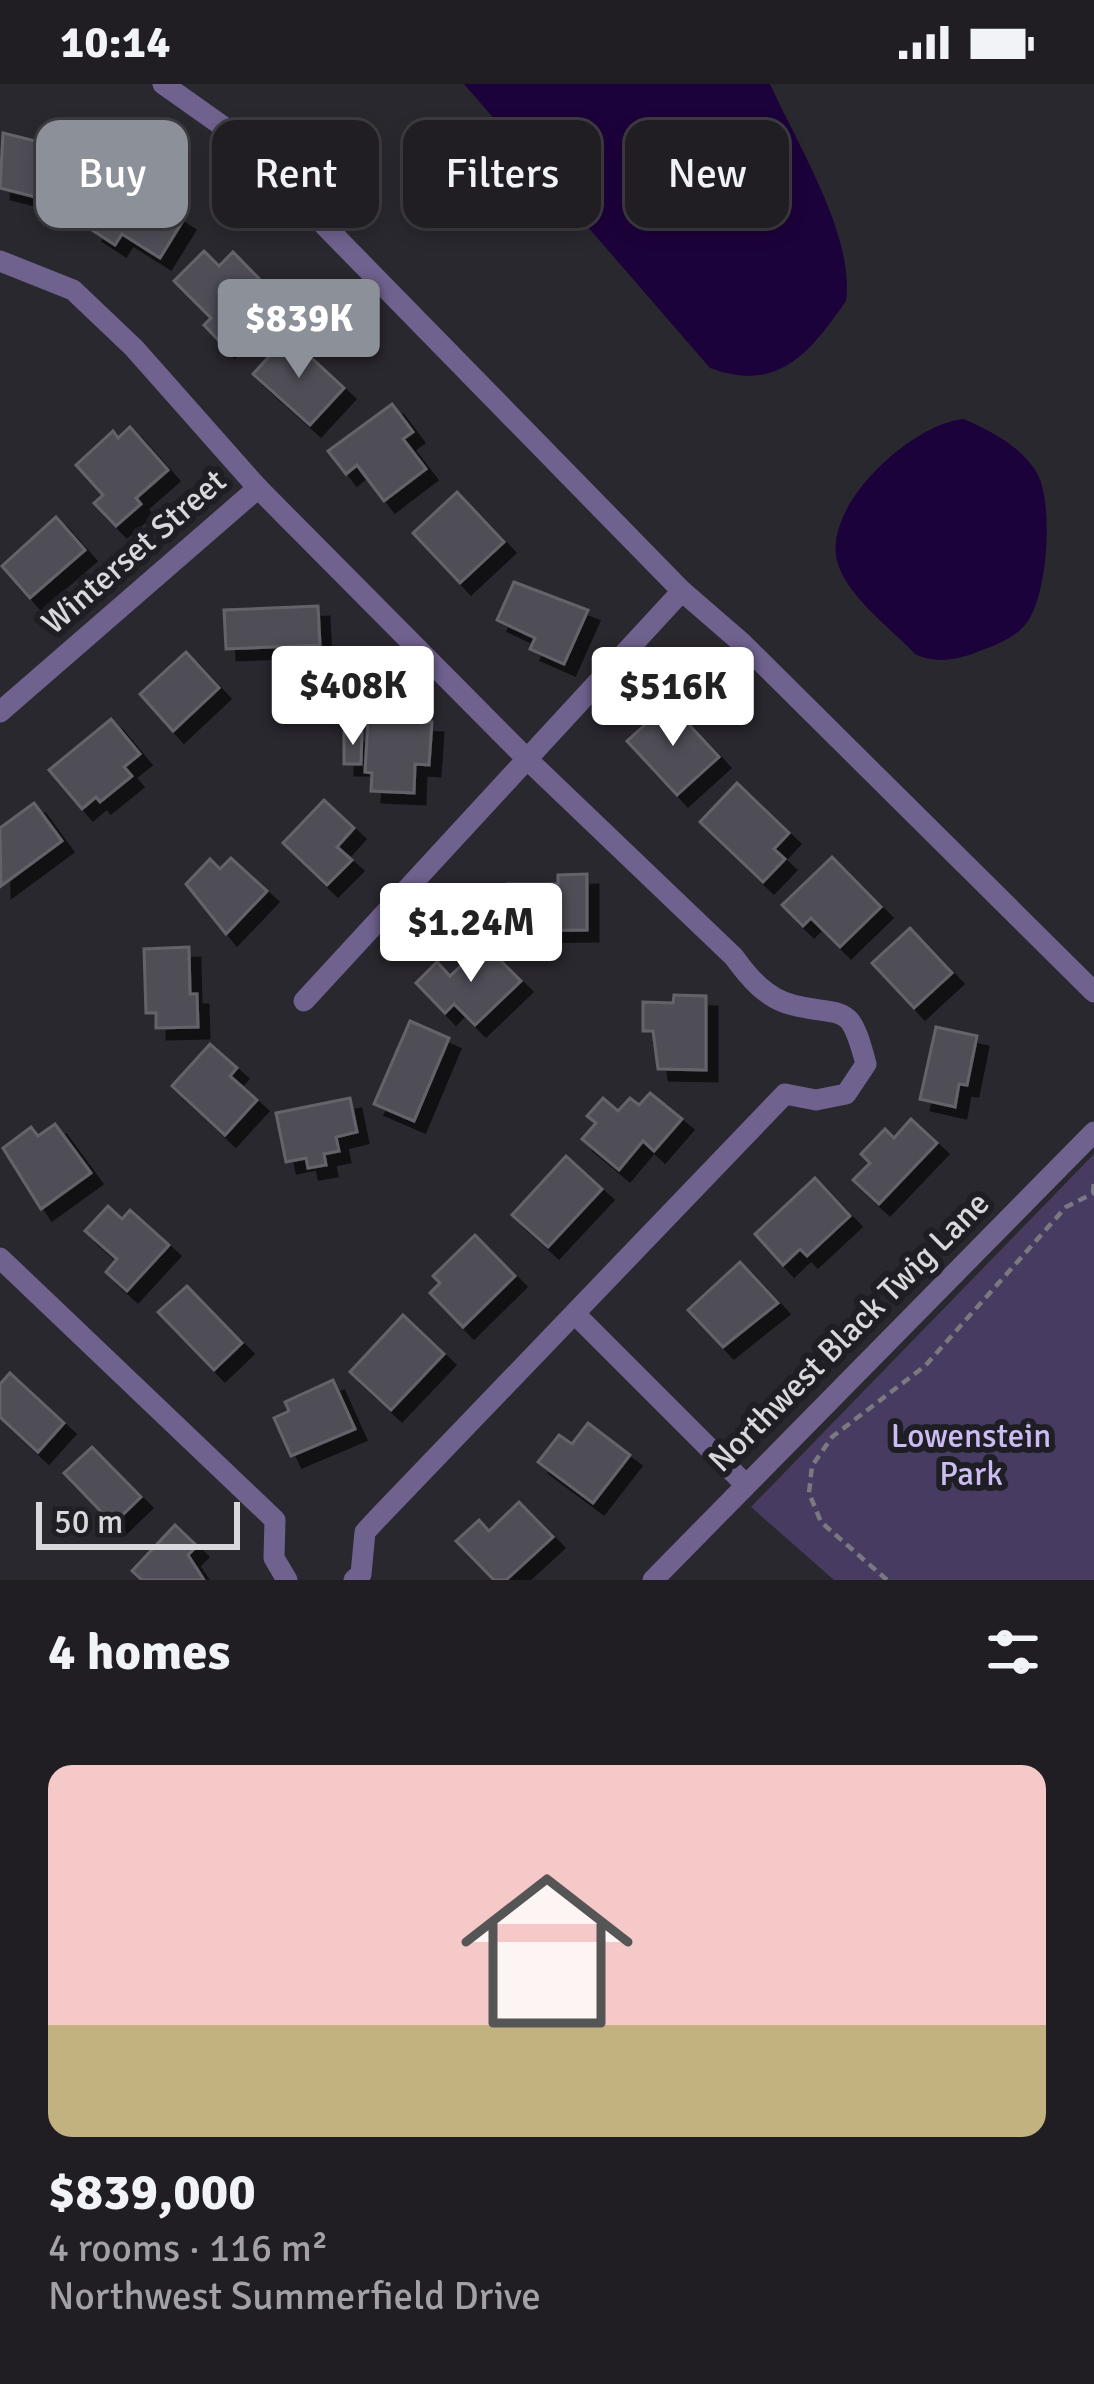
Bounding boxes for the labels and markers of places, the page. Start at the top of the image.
pin: $839K [215,279,383,381]
pin: $408K [269,646,437,748]
pin: $516K [589,647,757,749]
pin: $1.24M [373,883,569,985]

